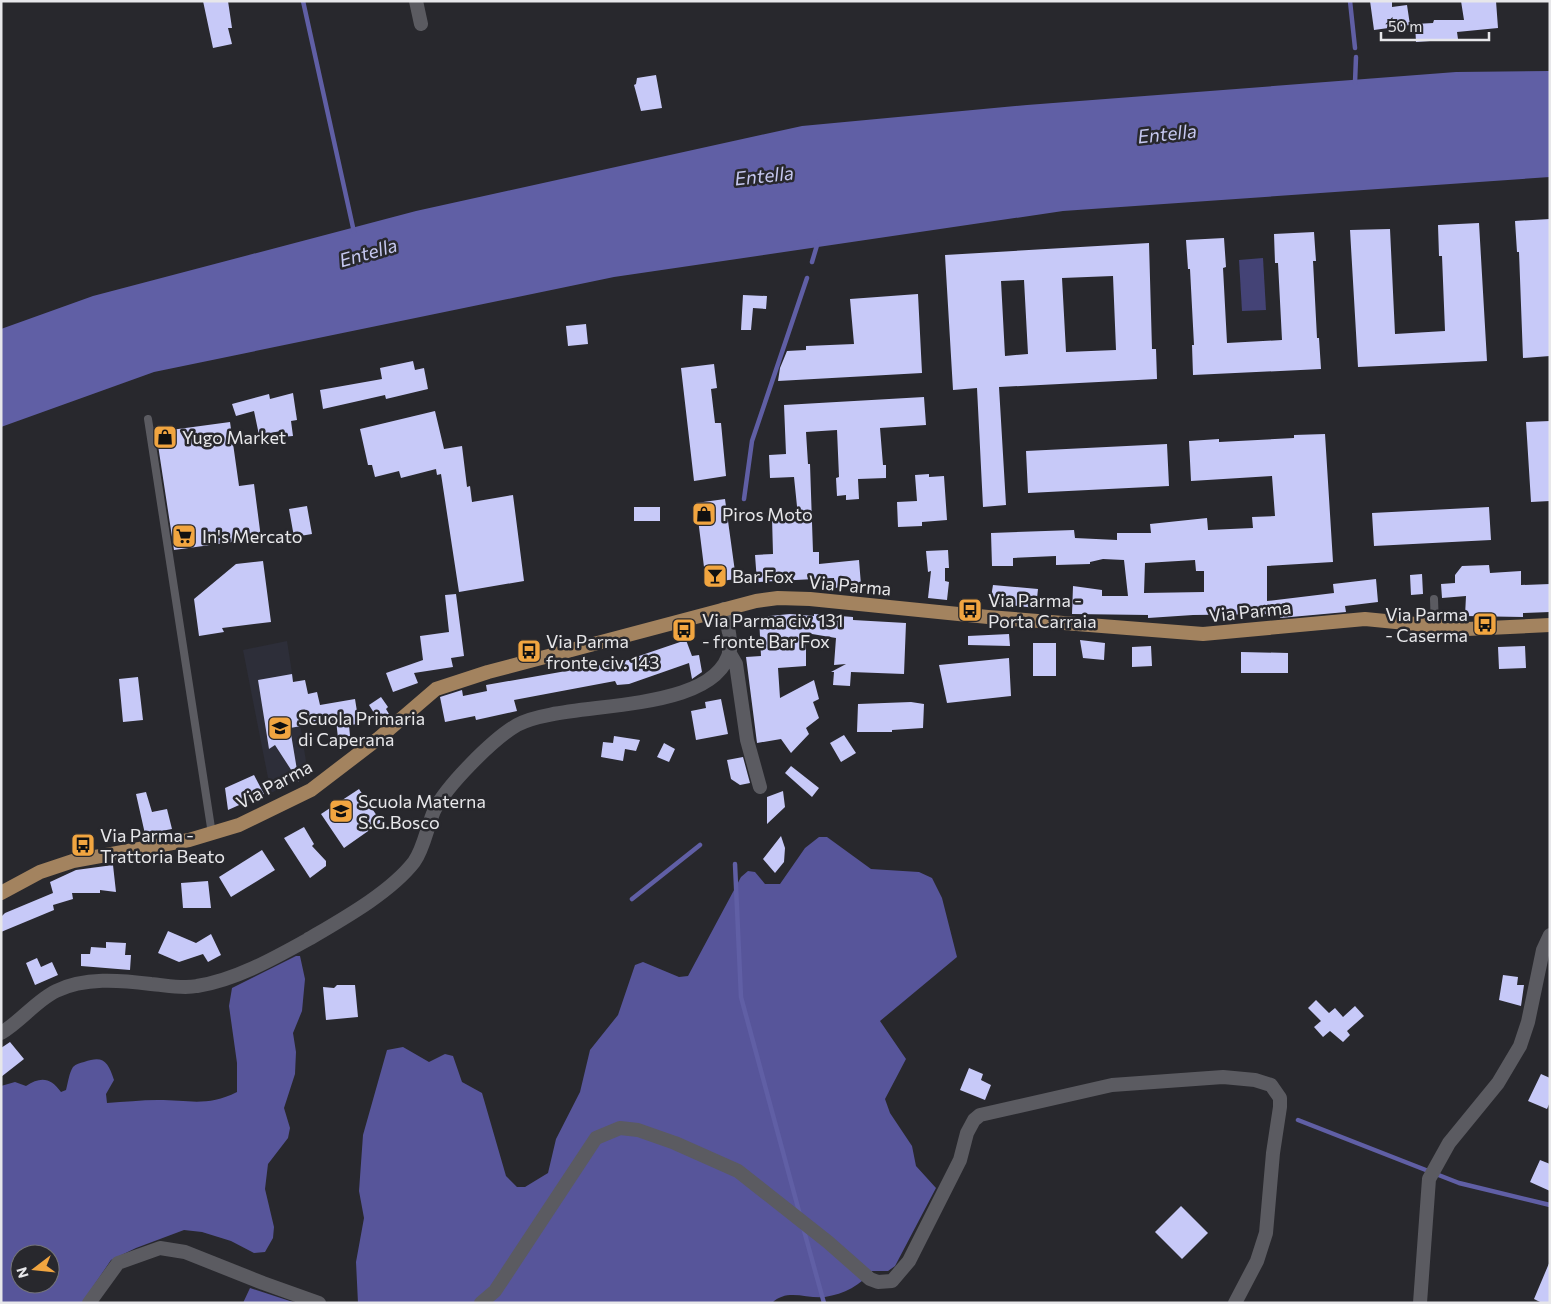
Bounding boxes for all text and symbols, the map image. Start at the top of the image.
scale bar [1381,10,1488,42]
text: 50 m [1388,17,1422,35]
water label: Entella [1136,118,1198,148]
water label: Entella [733,160,795,190]
water label: Entella [336,233,400,271]
shop icon: Yugo Market [152,424,178,450]
place label: Yugo Market [182,426,286,448]
shop icon: Piros Moto [691,501,717,527]
place label: Piros Moto [722,503,813,525]
supermarket icon: In's Mercato [171,523,197,549]
place label: In's Mercato [202,525,303,547]
bar icon: Bar Fox [702,563,728,589]
place label: Bar Fox [732,565,794,587]
street label: Via Parma [808,570,892,600]
place label: Via Parma - Porta Carraia [988,589,1097,632]
street label: Via Parma [1208,596,1292,626]
bus stop icon: Via Parma - Porta Carraia [957,597,983,623]
place label: Via Parma - Caserma [1385,603,1468,646]
place label: Via Parma civ. 131 - fronte Bar Fox [702,609,844,652]
bus stop icon: Via Parma - Caserma [1472,611,1498,637]
bus stop icon: Via Parma civ. 131 - fronte Bar Fox [671,617,697,643]
place label: Via Parma fronte civ. 143 [546,630,660,673]
bus stop icon: Via Parma fronte civ. 143 [516,638,542,664]
place label: Scuola Primaria di Caperana [298,707,425,750]
school or university icon: Scuola Primaria di Caperana [267,715,293,741]
street label: Via Parma [232,755,316,813]
place label: Scuola Materna S.G.Bosco [358,790,486,833]
school or university icon: Scuola Materna S.G.Bosco [328,798,354,824]
place label: Via Parma - Trattoria Beato [100,824,225,867]
bus stop icon: Via Parma - Trattoria Beato [70,832,96,858]
north arrow [10,1244,60,1294]
text: N [12,1265,32,1280]

